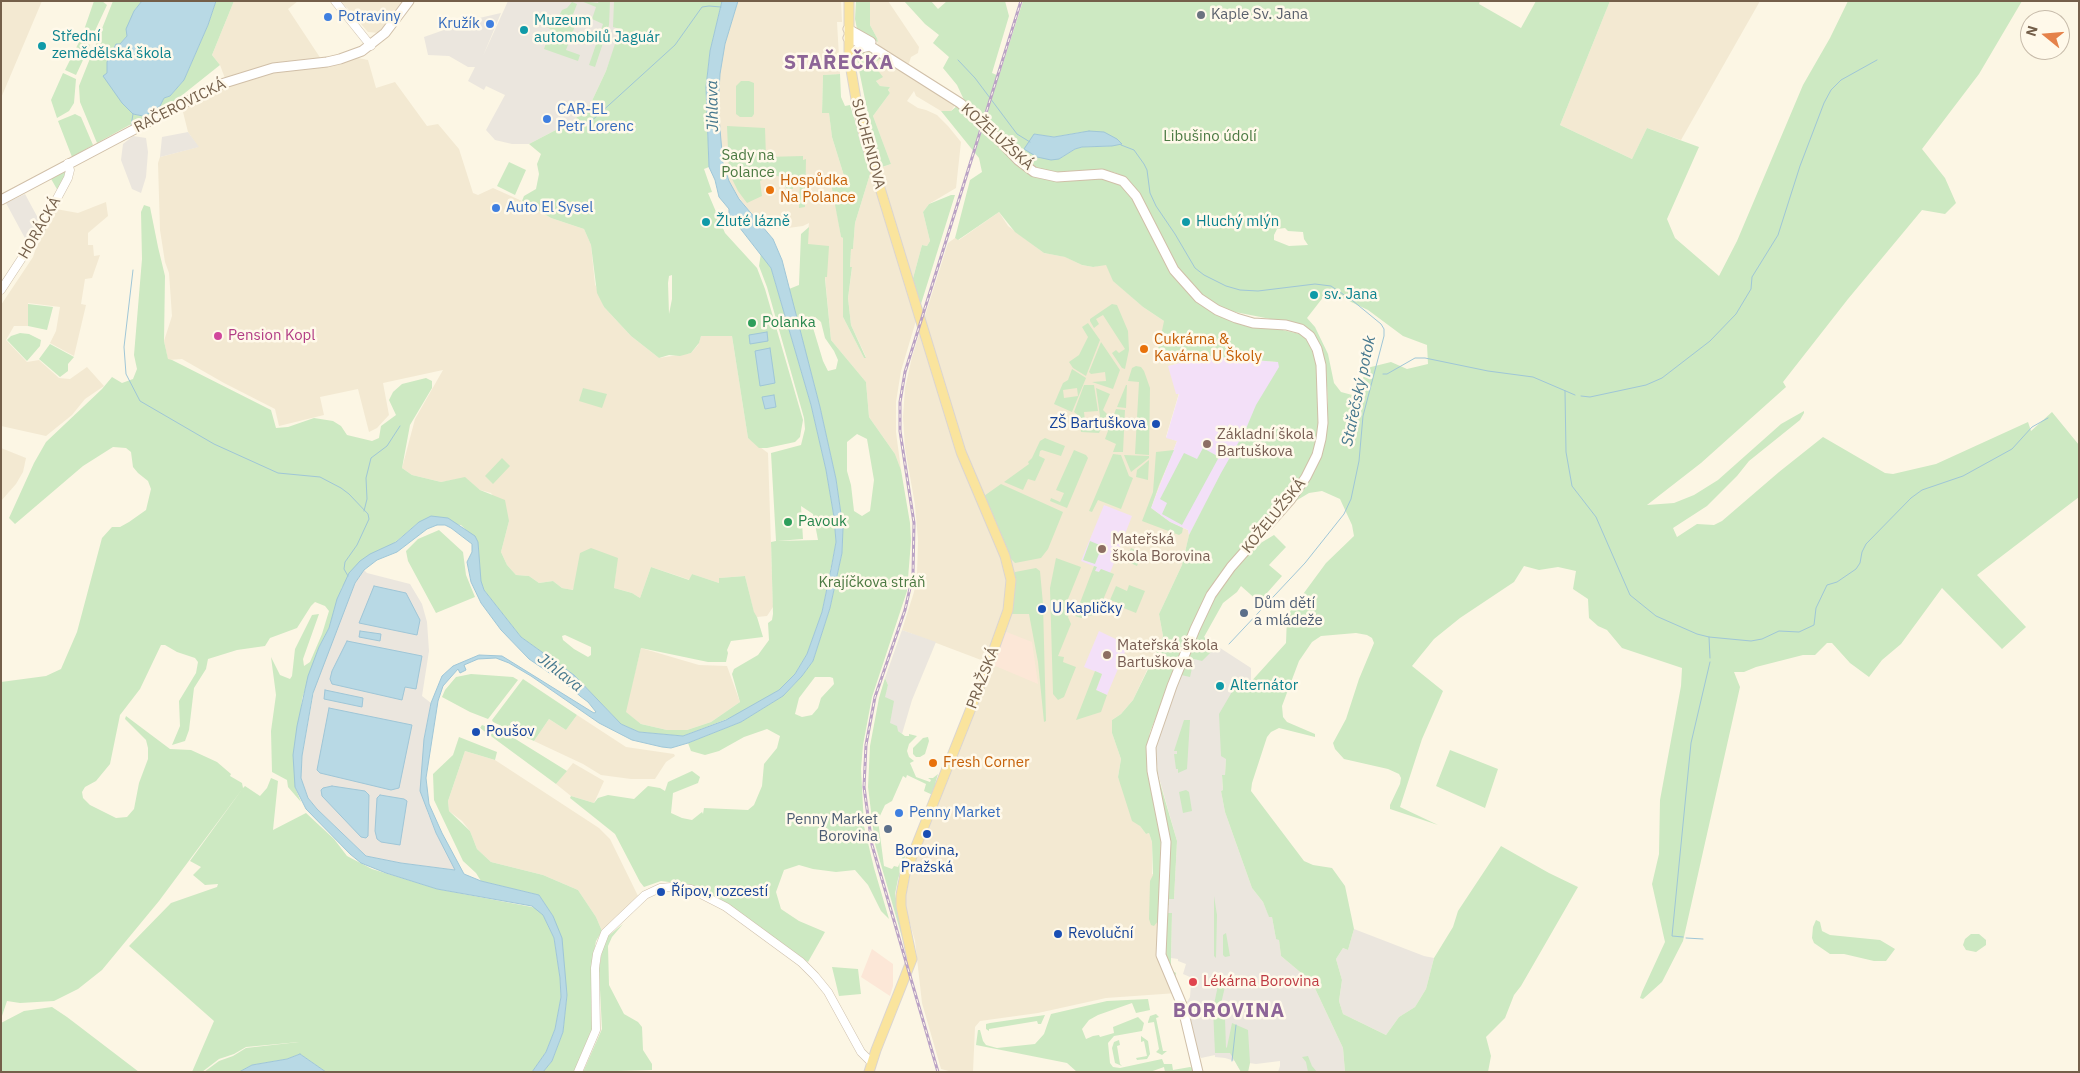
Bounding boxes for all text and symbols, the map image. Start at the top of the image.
place label: Kaple Sv. Jana [1211,6,1308,24]
place label: Potraviny [338,8,401,26]
marker: Kaple Sv. Jana [1195,9,1207,21]
north arrow [2020,10,2070,60]
marker: Potraviny [322,11,334,23]
place label: Muzeum automobilů Jaguár [534,12,660,47]
place label: Kružík [438,15,480,33]
marker: Kružík [484,18,496,30]
text: N [2022,23,2042,38]
marker: Muzeum automobilů Jaguár [518,24,530,36]
place label: Střední zemědělská škola [52,28,172,63]
marker: Střední zemědělská škola [36,40,48,52]
district label: STAŘEČKA [783,51,895,75]
street label: RAČEROVICKÁ [131,75,229,137]
water label: Jihlava [703,80,723,132]
street label: SUCHENIOVA [847,97,889,191]
street label: KOŽELUŽSKÁ [957,100,1037,174]
place label: CAR-EL Petr Lorenc [557,101,634,136]
marker: CAR-EL Petr Lorenc [541,113,553,125]
park label: Libušino údolí [1163,128,1257,146]
park label: Sady na Polance [721,147,775,182]
place label: Hospůdka Na Polance [780,172,856,207]
marker: Hospůdka Na Polance [764,184,776,196]
street label: HORÁCKÁ [15,194,65,262]
place label: Auto El Sysel [506,199,593,217]
marker: Auto El Sysel [490,202,502,214]
place label: Žluté lázně [716,213,790,231]
place label: Hluchý mlýn [1196,213,1279,231]
marker: Žluté lázně [700,216,712,228]
marker: Hluchý mlýn [1180,216,1192,228]
place label: sv. Jana [1324,286,1378,304]
marker: sv. Jana [1308,289,1320,301]
place label: Polanka [762,314,816,332]
marker: Polanka [746,317,758,329]
place label: Pension Kopl [228,327,315,345]
marker: Pension Kopl [212,330,224,342]
place label: Cukrárna & Kavárna U Školy [1154,331,1262,366]
water label: Stařečský potok [1338,334,1380,448]
marker: Cukrárna & Kavárna U Školy [1138,343,1150,355]
place label: ZŠ Bartuškova [1049,415,1146,433]
marker: ZŠ Bartuškova [1150,418,1162,430]
place label: Základní škola Bartuškova [1217,426,1314,461]
marker: Základní škola Bartuškova [1201,438,1213,450]
street label: KOŽELUŽSKÁ [1238,475,1310,557]
place label: Pavouk [798,513,847,531]
marker: Pavouk [782,516,794,528]
place label: Mateřská škola Borovina [1112,531,1211,566]
marker: Mateřská škola Borovina [1096,543,1108,555]
park label: Krajíčkova stráň [818,574,926,592]
place label: Dům dětí a mládeže [1254,595,1323,630]
place label: U Kapličky [1052,600,1122,618]
marker: U Kapličky [1036,603,1048,615]
marker: Dům dětí a mládeže [1238,607,1250,619]
place label: Mateřská škola Bartuškova [1117,637,1218,672]
street label: PRAŽSKÁ [963,645,1003,711]
marker: Mateřská škola Bartuškova [1101,649,1113,661]
water label: Jihlava [534,650,586,696]
place label: Alternátor [1230,677,1298,695]
marker: Alternátor [1214,680,1226,692]
place label: Poušov [486,723,535,741]
marker: Poušov [470,726,482,738]
place label: Fresh Corner [943,754,1030,772]
marker: Fresh Corner [927,757,939,769]
place label: Penny Market [909,804,1001,822]
marker: Penny Market [893,807,905,819]
place label: Penny Market Borovina [786,811,878,846]
marker: Penny Market Borovina [882,823,894,835]
marker: Borovina, Pražská [921,828,933,840]
place label: Borovina, Pražská [895,842,959,877]
place label: Řípov, rozcestí [671,883,768,901]
marker: Řípov, rozcestí [655,886,667,898]
place label: Revoluční [1068,925,1134,943]
marker: Revoluční [1052,928,1064,940]
place label: Lékárna Borovina [1203,973,1320,991]
marker: Lékárna Borovina [1187,976,1199,988]
district label: BOROVINA [1172,999,1286,1023]

